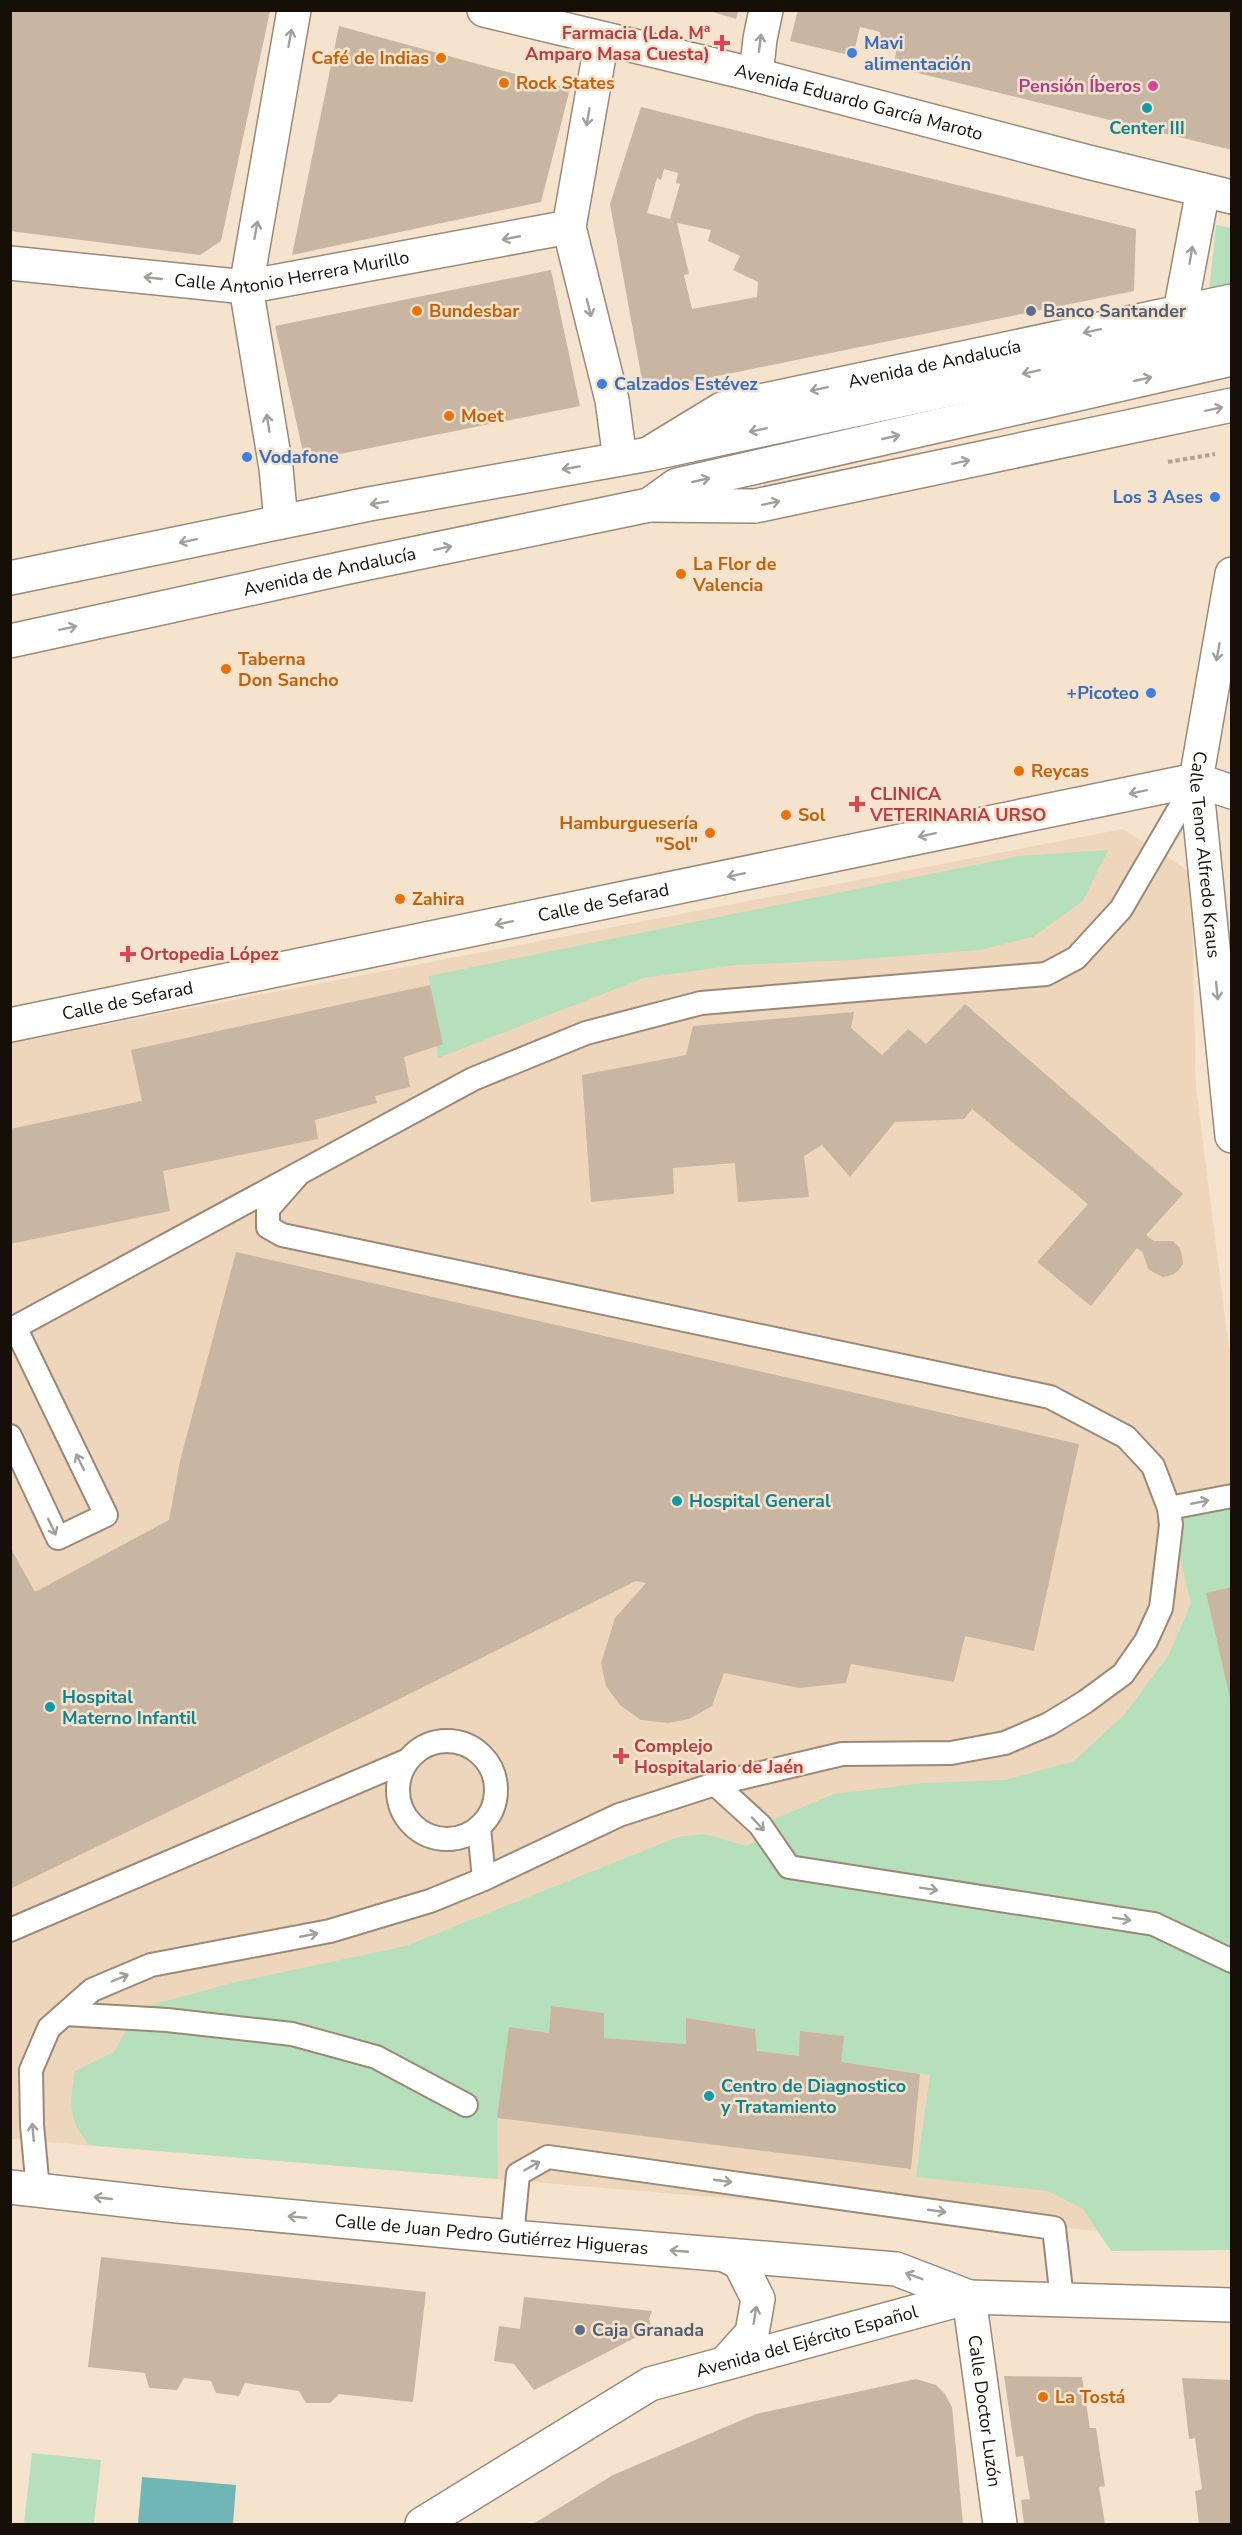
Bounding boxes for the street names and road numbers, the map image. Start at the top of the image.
street label: Avenida Eduardo García Maroto [732,58,986,146]
street label: Calle Antonio Herrera Murillo [173,245,411,299]
street label: Avenida de Andalucía [846,334,1023,394]
street label: Avenida de Andalucía [241,541,418,602]
street label: Calle Tenor Alfredo Kraus [1184,749,1226,959]
street label: Calle de Sefarad [536,877,671,928]
street label: Calle de Sefarad [60,975,195,1026]
street label: Calle de Juan Pedro Gutiérrez Higueras [334,2209,649,2260]
street label: Avenida del Ejército Español [693,2299,921,2383]
street label: Calle Doctor Luzón [962,2333,1007,2489]

